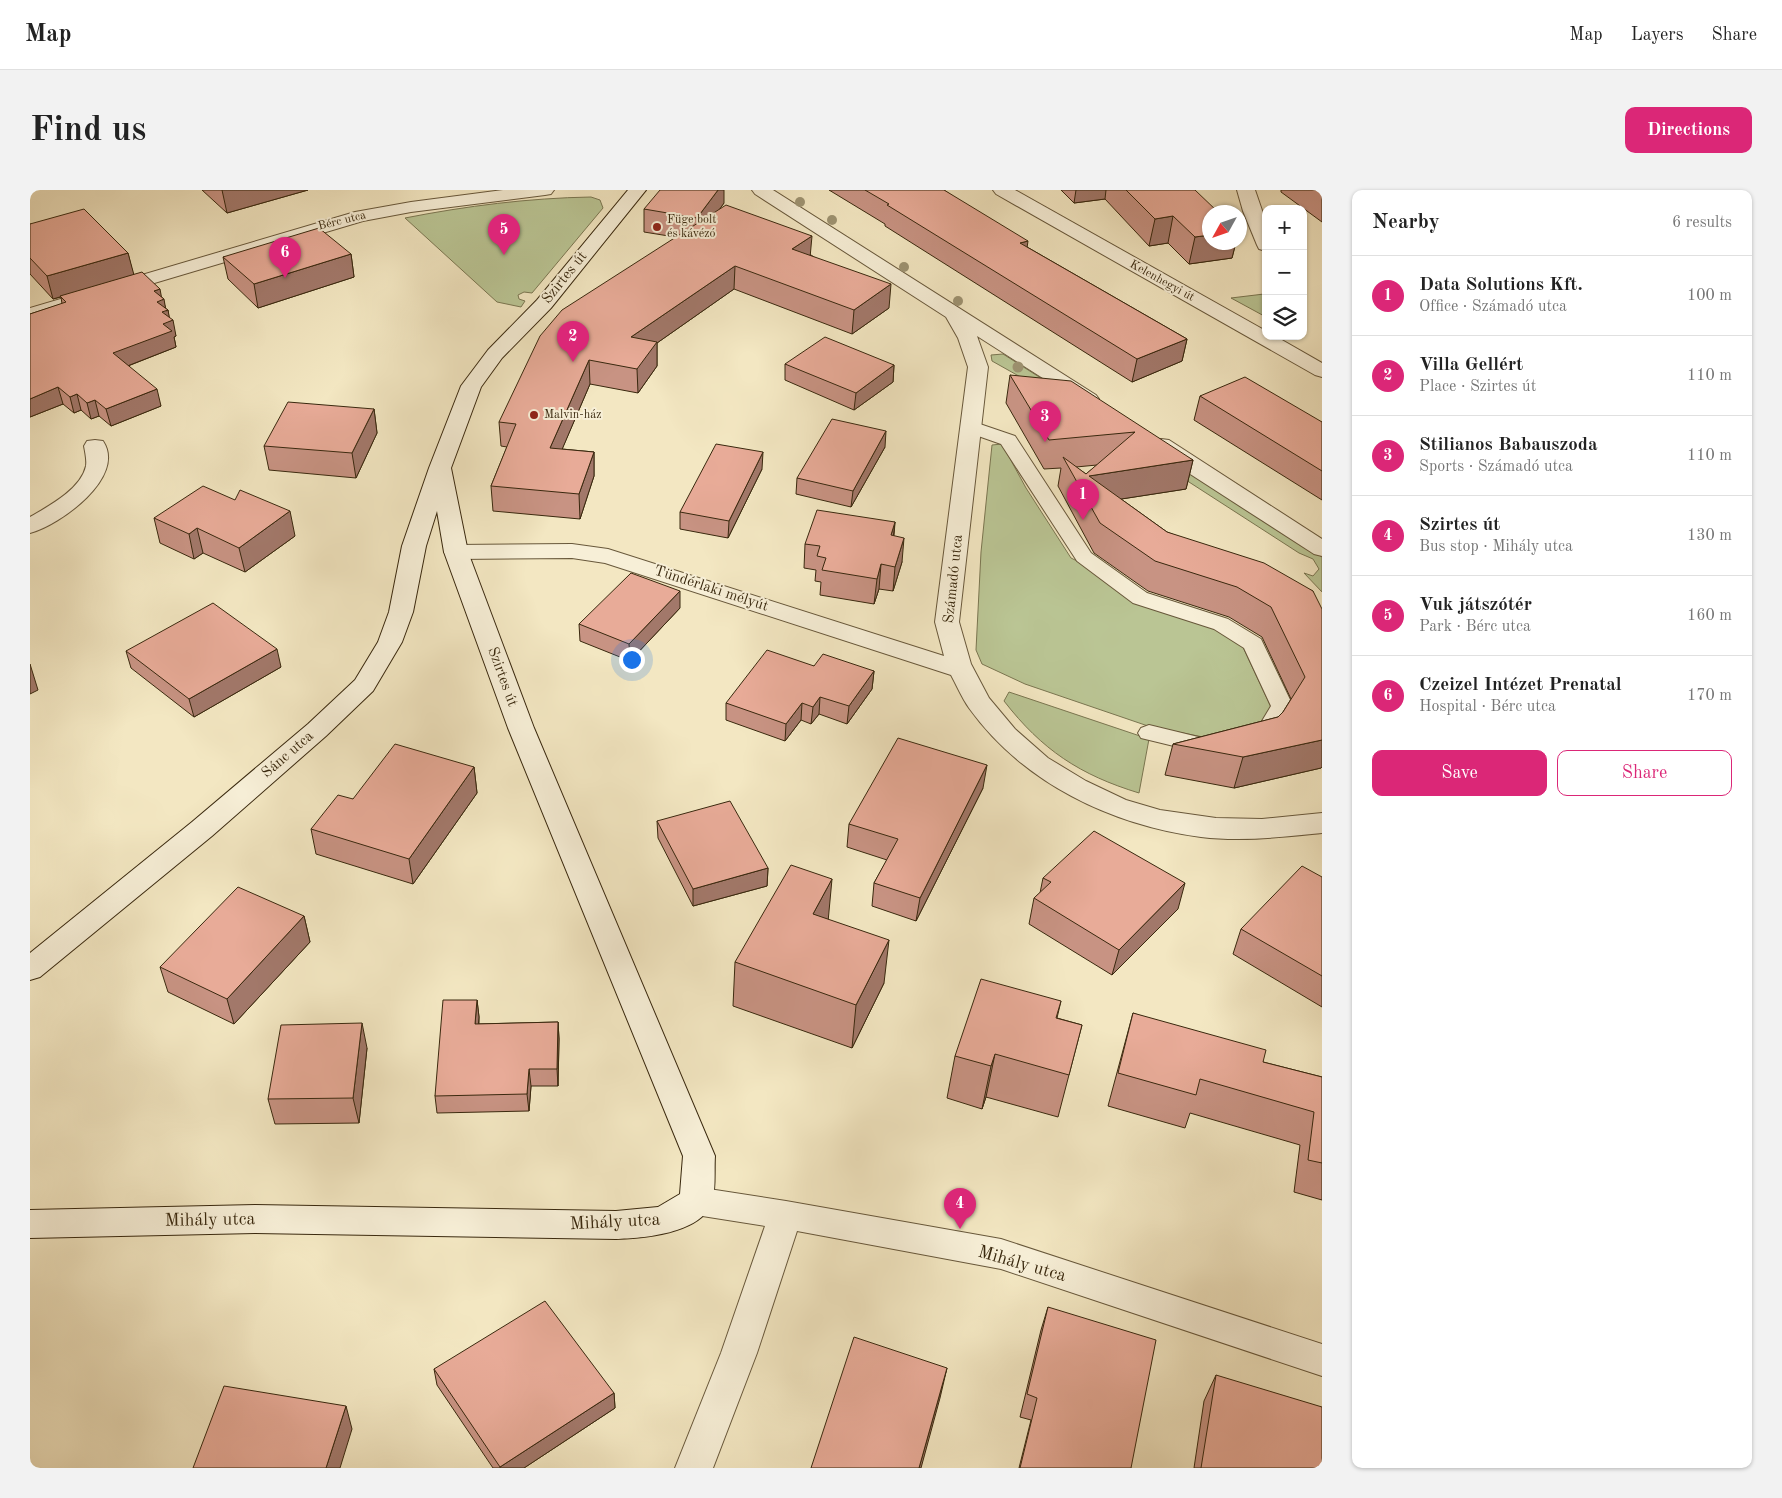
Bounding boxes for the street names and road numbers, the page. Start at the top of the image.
street label: Bérc utca [317,209,367,233]
street label: Szirtes út [540,249,590,307]
street label: Kelenhegyi út [1128,258,1196,304]
street label: Számadó utca [942,533,966,624]
street label: Tündérlaki mélyút [652,563,770,615]
street label: Szirtes út [484,645,520,709]
street label: Sánc utca [259,728,317,781]
street label: Mihály utca [164,1210,256,1230]
street label: Mihály utca [569,1211,661,1233]
street label: Mihály utca [976,1243,1068,1285]

